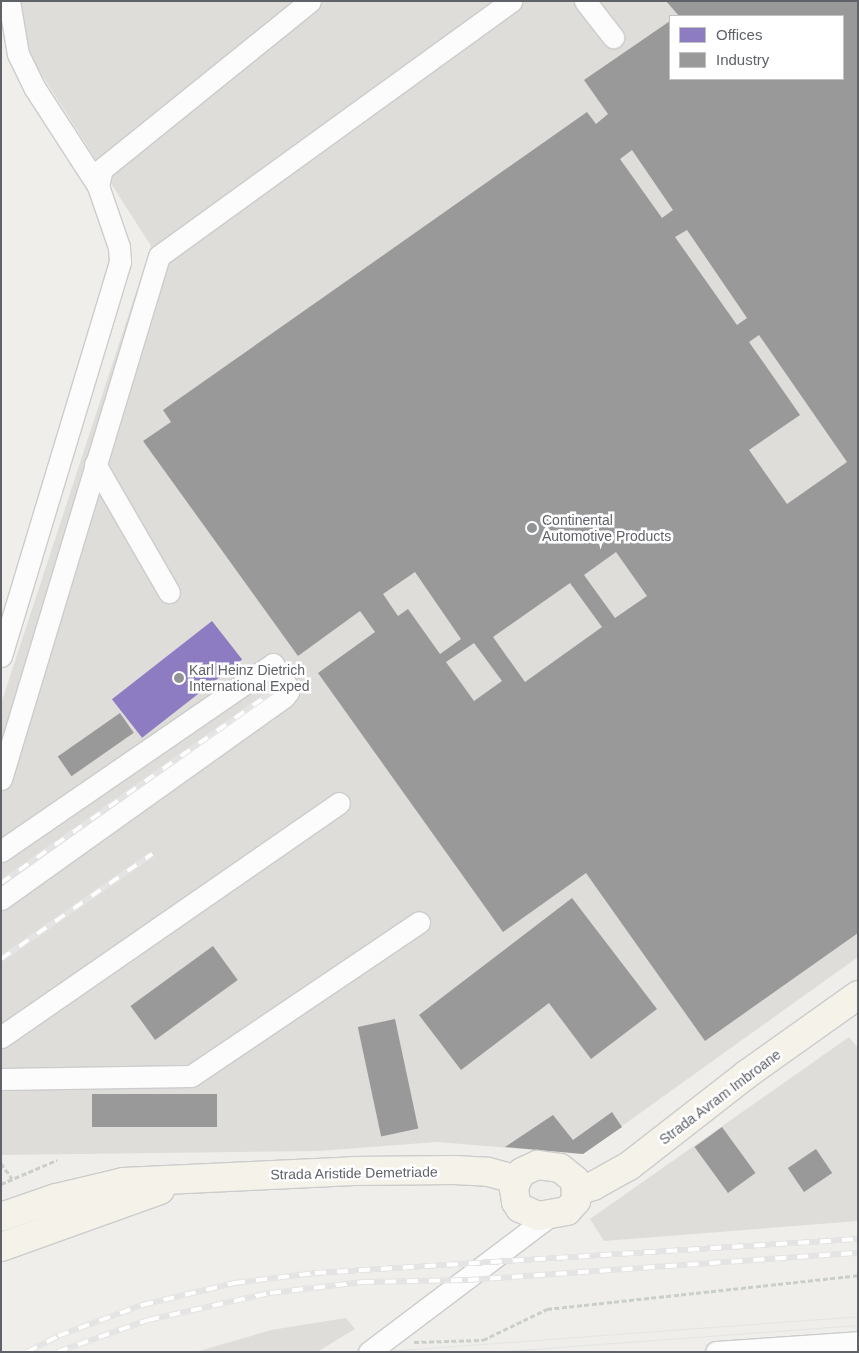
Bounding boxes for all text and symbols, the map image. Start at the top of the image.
legend [669,15,844,80]
text: Offices [716,26,762,43]
text: Industry [716,51,769,68]
place label: Continental Automotive Products [542,512,671,544]
marker: Continental Automotive Products [526,522,538,534]
place label: Karl Heinz Dietrich International Exped [189,662,310,694]
marker: Karl Heinz Dietrich International Exped [173,672,185,684]
street label: Strada Avram Imbroane [656,1046,784,1148]
street label: Strada Aristide Demetriade [270,1163,438,1183]

